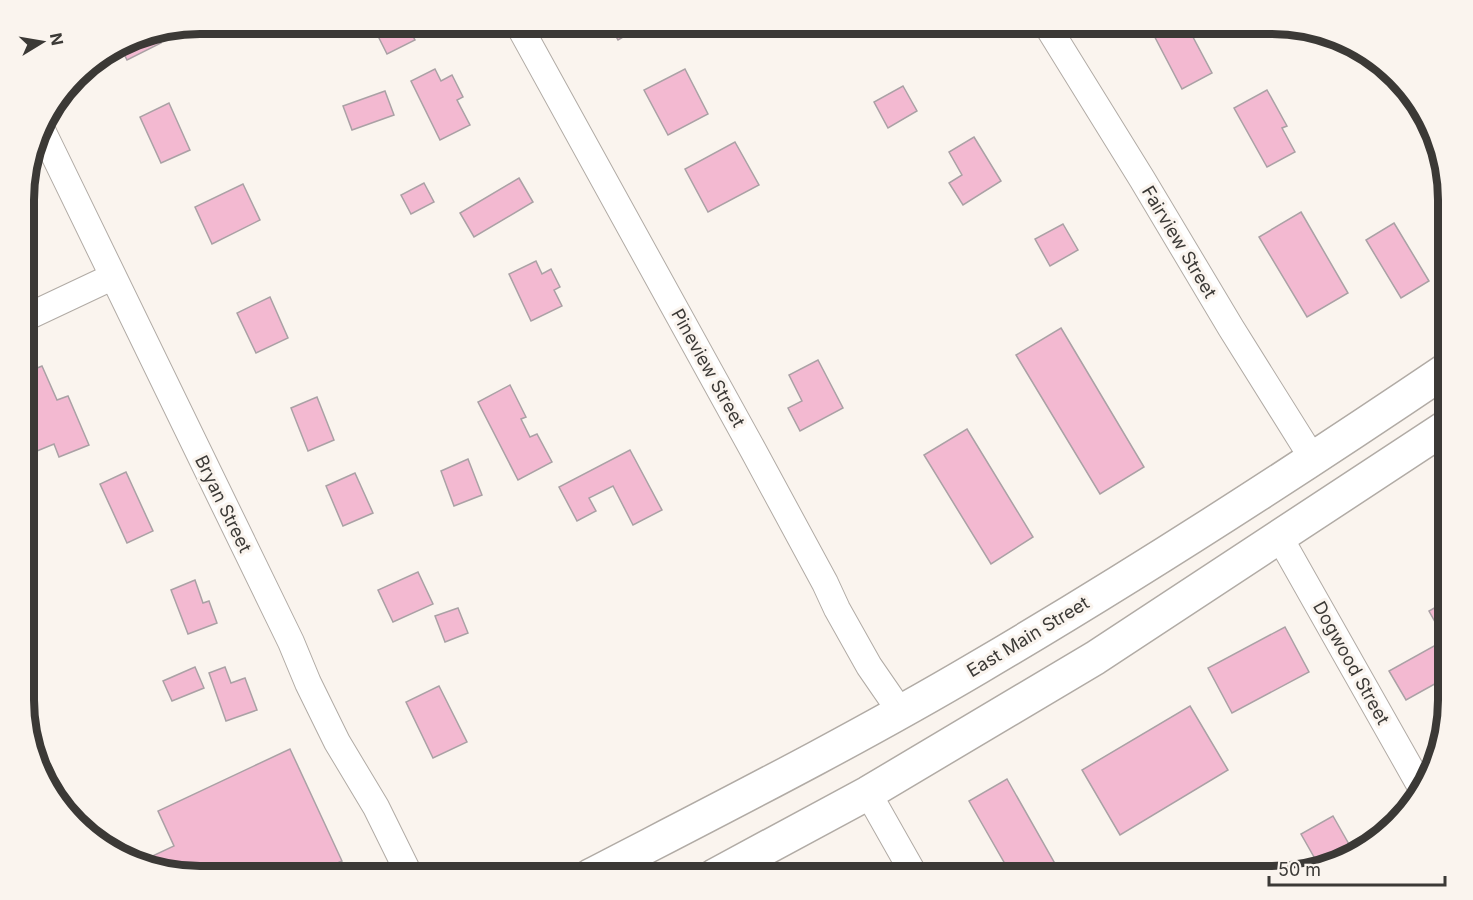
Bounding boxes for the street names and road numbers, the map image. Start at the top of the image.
street label: Fairview Street [1138,182,1221,302]
street label: Pineview Street [667,305,750,431]
street label: Bryan Street [191,452,256,556]
street label: East Main Street [963,592,1093,681]
street label: Dogwood Street [1309,597,1394,728]

